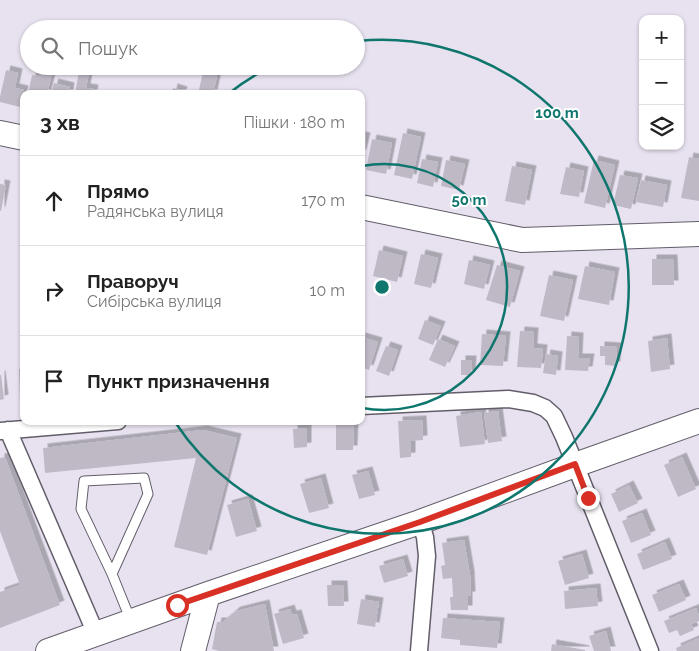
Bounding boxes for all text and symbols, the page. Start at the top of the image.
map controls [639,15,684,150]
button: + [639,15,684,60]
search box [20,20,365,75]
icon: search [38,34,66,62]
text: Пошук [78,37,138,59]
button: − [639,60,684,105]
text: 100 m [535,104,579,122]
button: layers [639,105,684,150]
text: 3 хв [40,110,80,135]
text: Пішки · 180 m [243,113,345,132]
text: Прямо [87,180,149,202]
icon: ahead [40,187,68,215]
text: 170 m [301,191,345,210]
text: 50 m [451,191,487,209]
text: Радянська вулиця [87,202,224,221]
text: Праворуч [87,270,179,292]
icon: right [40,277,68,305]
centre of rings [373,278,391,296]
text: 10 m [310,281,345,300]
text: Сибірська вулиця [87,292,222,311]
icon: arrive [40,367,68,395]
text: Пункт призначення [87,370,270,392]
route end [577,487,600,510]
route start [166,594,189,617]

